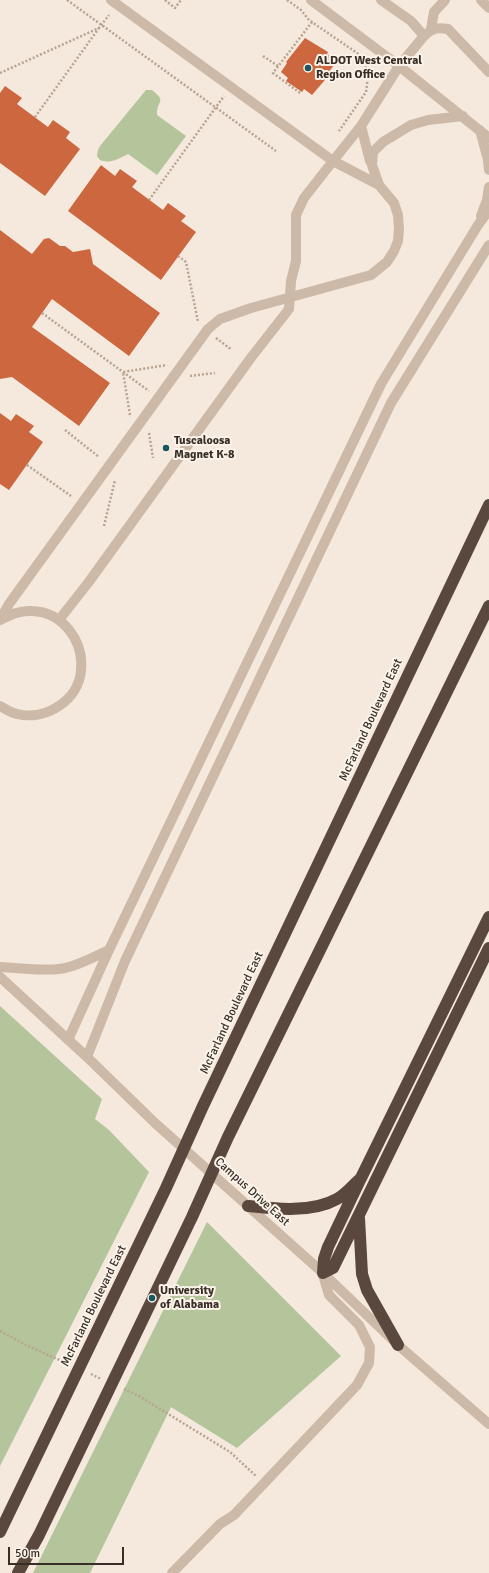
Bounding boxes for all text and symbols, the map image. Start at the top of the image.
place label: ALDOT West Central Region Office [316,54,422,82]
marker: ALDOT West Central Region Office [303,63,313,73]
place label: Tuscaloosa Magnet K-8 [174,434,235,462]
marker: Tuscaloosa Magnet K-8 [161,443,171,453]
street label: McFarland Boulevard East [336,657,406,783]
street label: McFarland Boulevard East [197,950,267,1076]
street label: Campus Drive East [212,1155,292,1229]
street label: McFarland Boulevard East [58,1243,130,1369]
place label: University of Alabama [160,1284,219,1312]
marker: University of Alabama [147,1293,157,1303]
scale bar [10,1539,126,1565]
text: 50 m [15,1546,40,1561]

